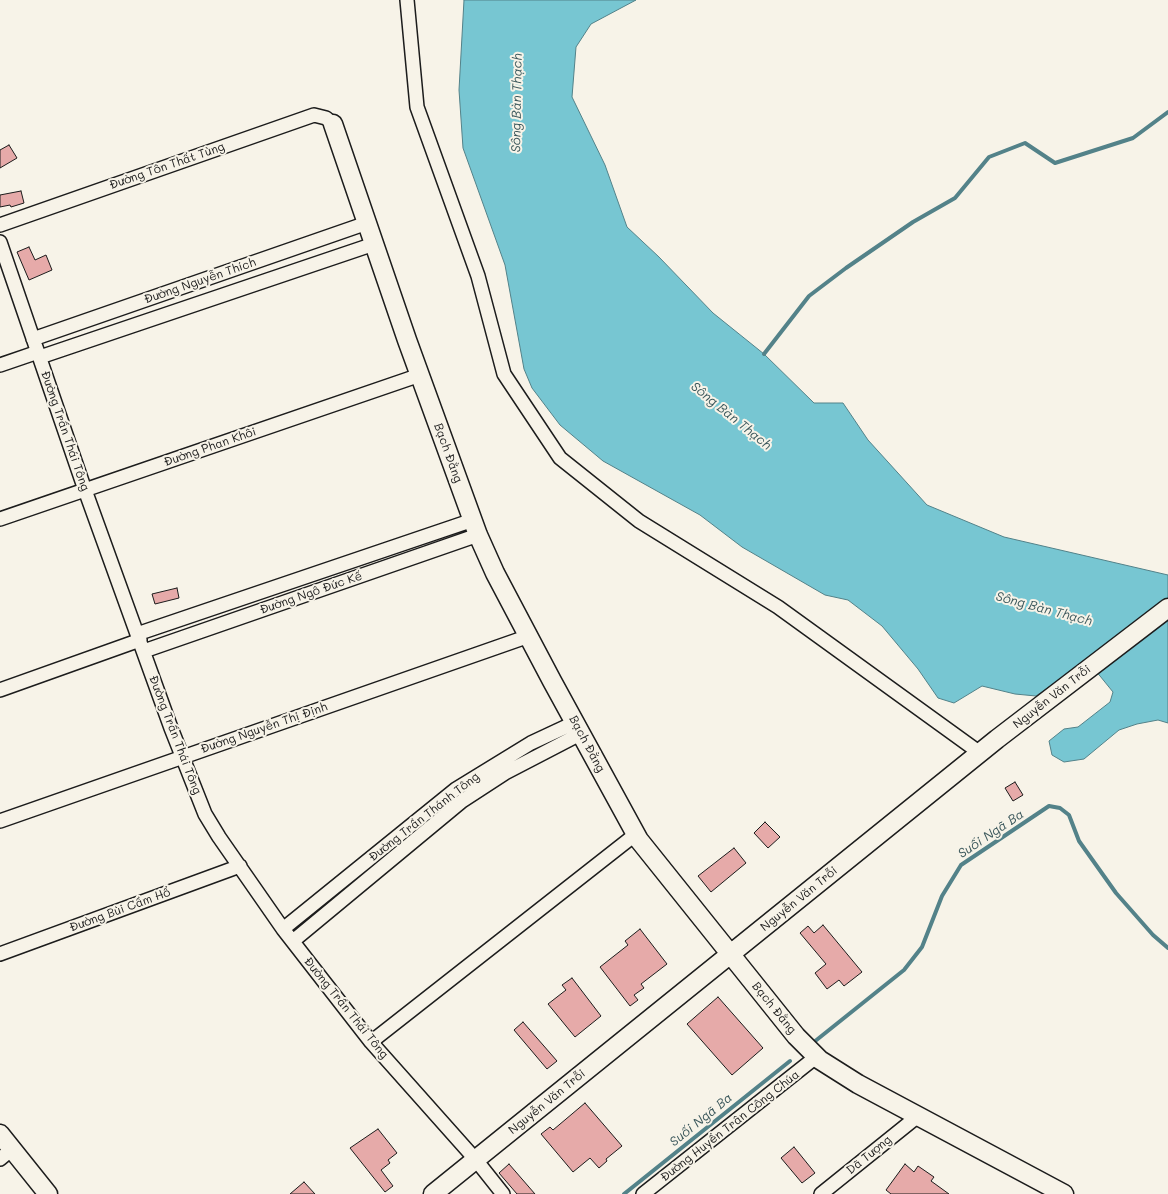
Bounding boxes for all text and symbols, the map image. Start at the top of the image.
water label: Sông Bàn Thạch [508,53,526,153]
street label: Đường Tôn Thất Tùng [107,139,227,193]
street label: Đường Nguyễn Thích [142,255,258,307]
street label: Đường Trần Thái Tông [38,369,92,493]
water label: Sông Bàn Thạch [688,379,774,453]
street label: Bạch Đằng [431,421,465,485]
street label: Đường Phan Khôi [162,424,258,470]
street label: Đường Ngô Đức Kế [258,569,364,617]
water label: Sông Bàn Thạch [994,589,1094,629]
street label: Nguyễn Văn Trỗi [1010,662,1094,732]
street label: Đường Trần Thái Tông [146,673,204,797]
street label: Đường Nguyễn Thị Định [199,700,329,756]
street label: Bạch Đằng [566,713,608,775]
street label: Đường Trần Thánh Tông [366,769,482,865]
water label: Suối Ngã Ba [955,806,1027,862]
street label: Nguyễn Văn Trỗi [758,864,840,934]
street label: Đường Bùi Cầm Hổ [68,885,172,935]
street label: Đường Trần Thái Tông [301,954,391,1062]
street label: Bạch Đằng [749,979,799,1037]
street label: Nguyễn Văn Trỗi [506,1067,588,1137]
street label: Đường Huyền Trân Công Chúa [658,1067,802,1185]
water label: Suối Ngã Ba [667,1090,735,1150]
street label: Dã Tượng [844,1133,894,1177]

